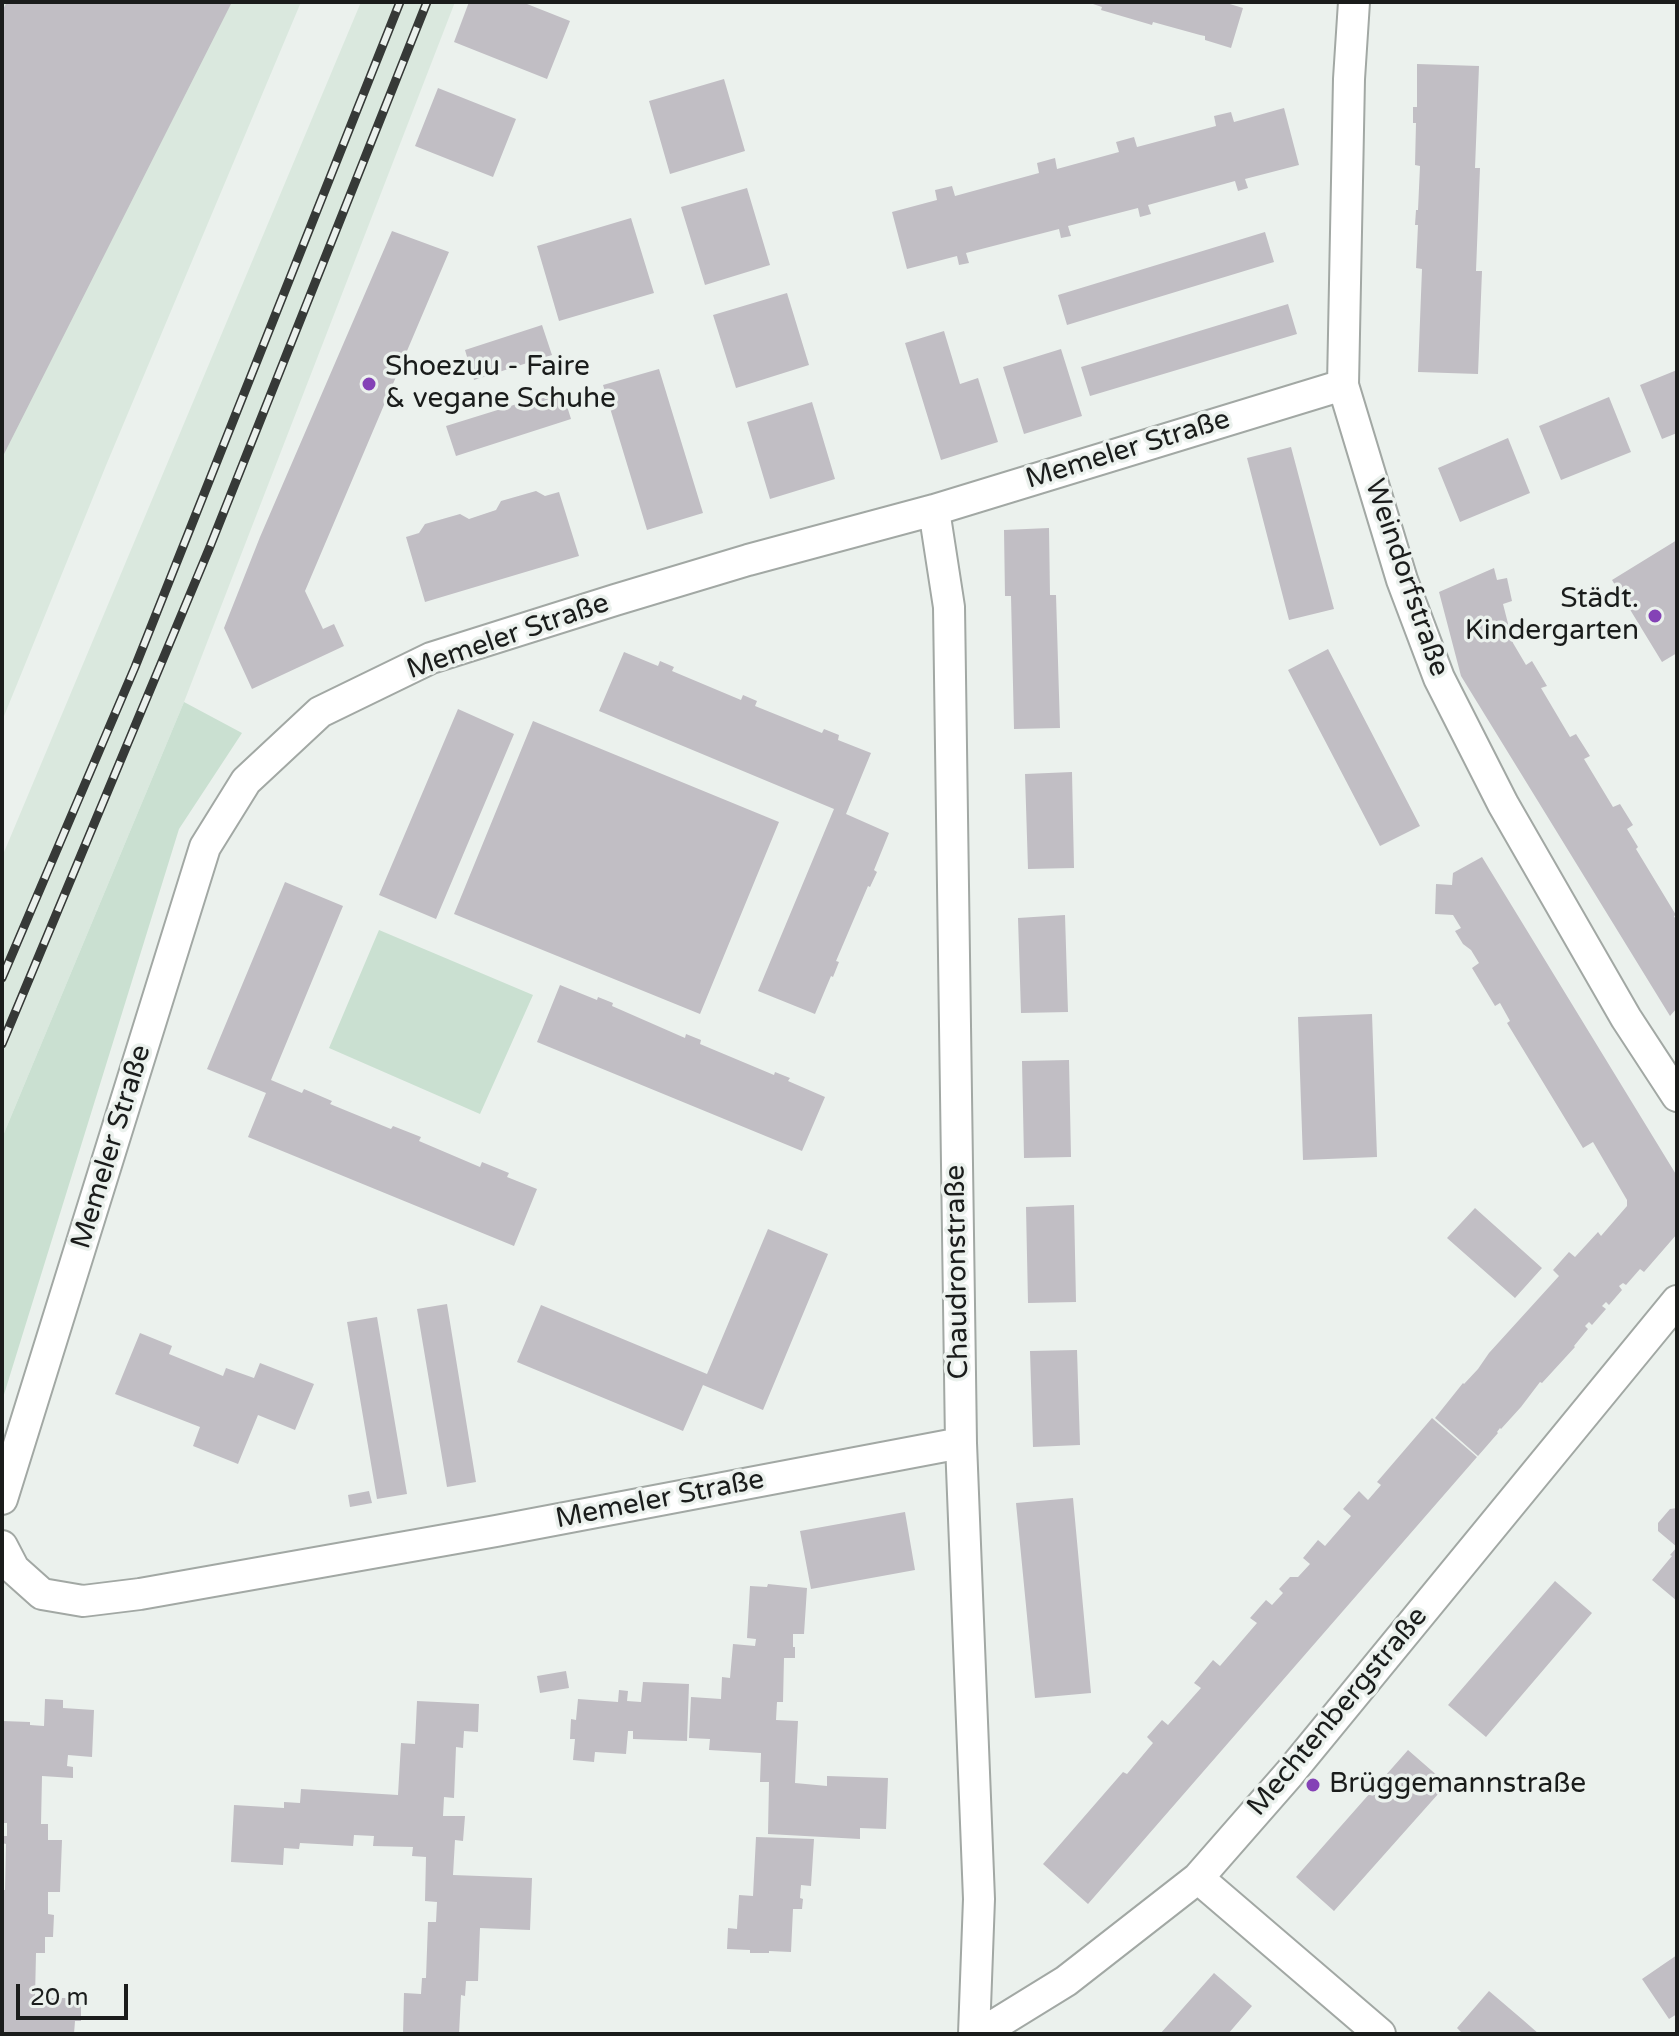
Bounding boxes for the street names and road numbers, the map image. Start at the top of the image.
street label: Memeler Straße [1022,403,1234,497]
street label: Weindorfstraße [1357,475,1455,681]
street label: Memeler Straße [403,587,613,687]
street label: Memeler Straße [65,1041,159,1253]
street label: Chaudronstraße [939,1164,977,1380]
street label: Memeler Straße [553,1463,767,1537]
street label: Mechtenbergstraße [1241,1601,1435,1823]

